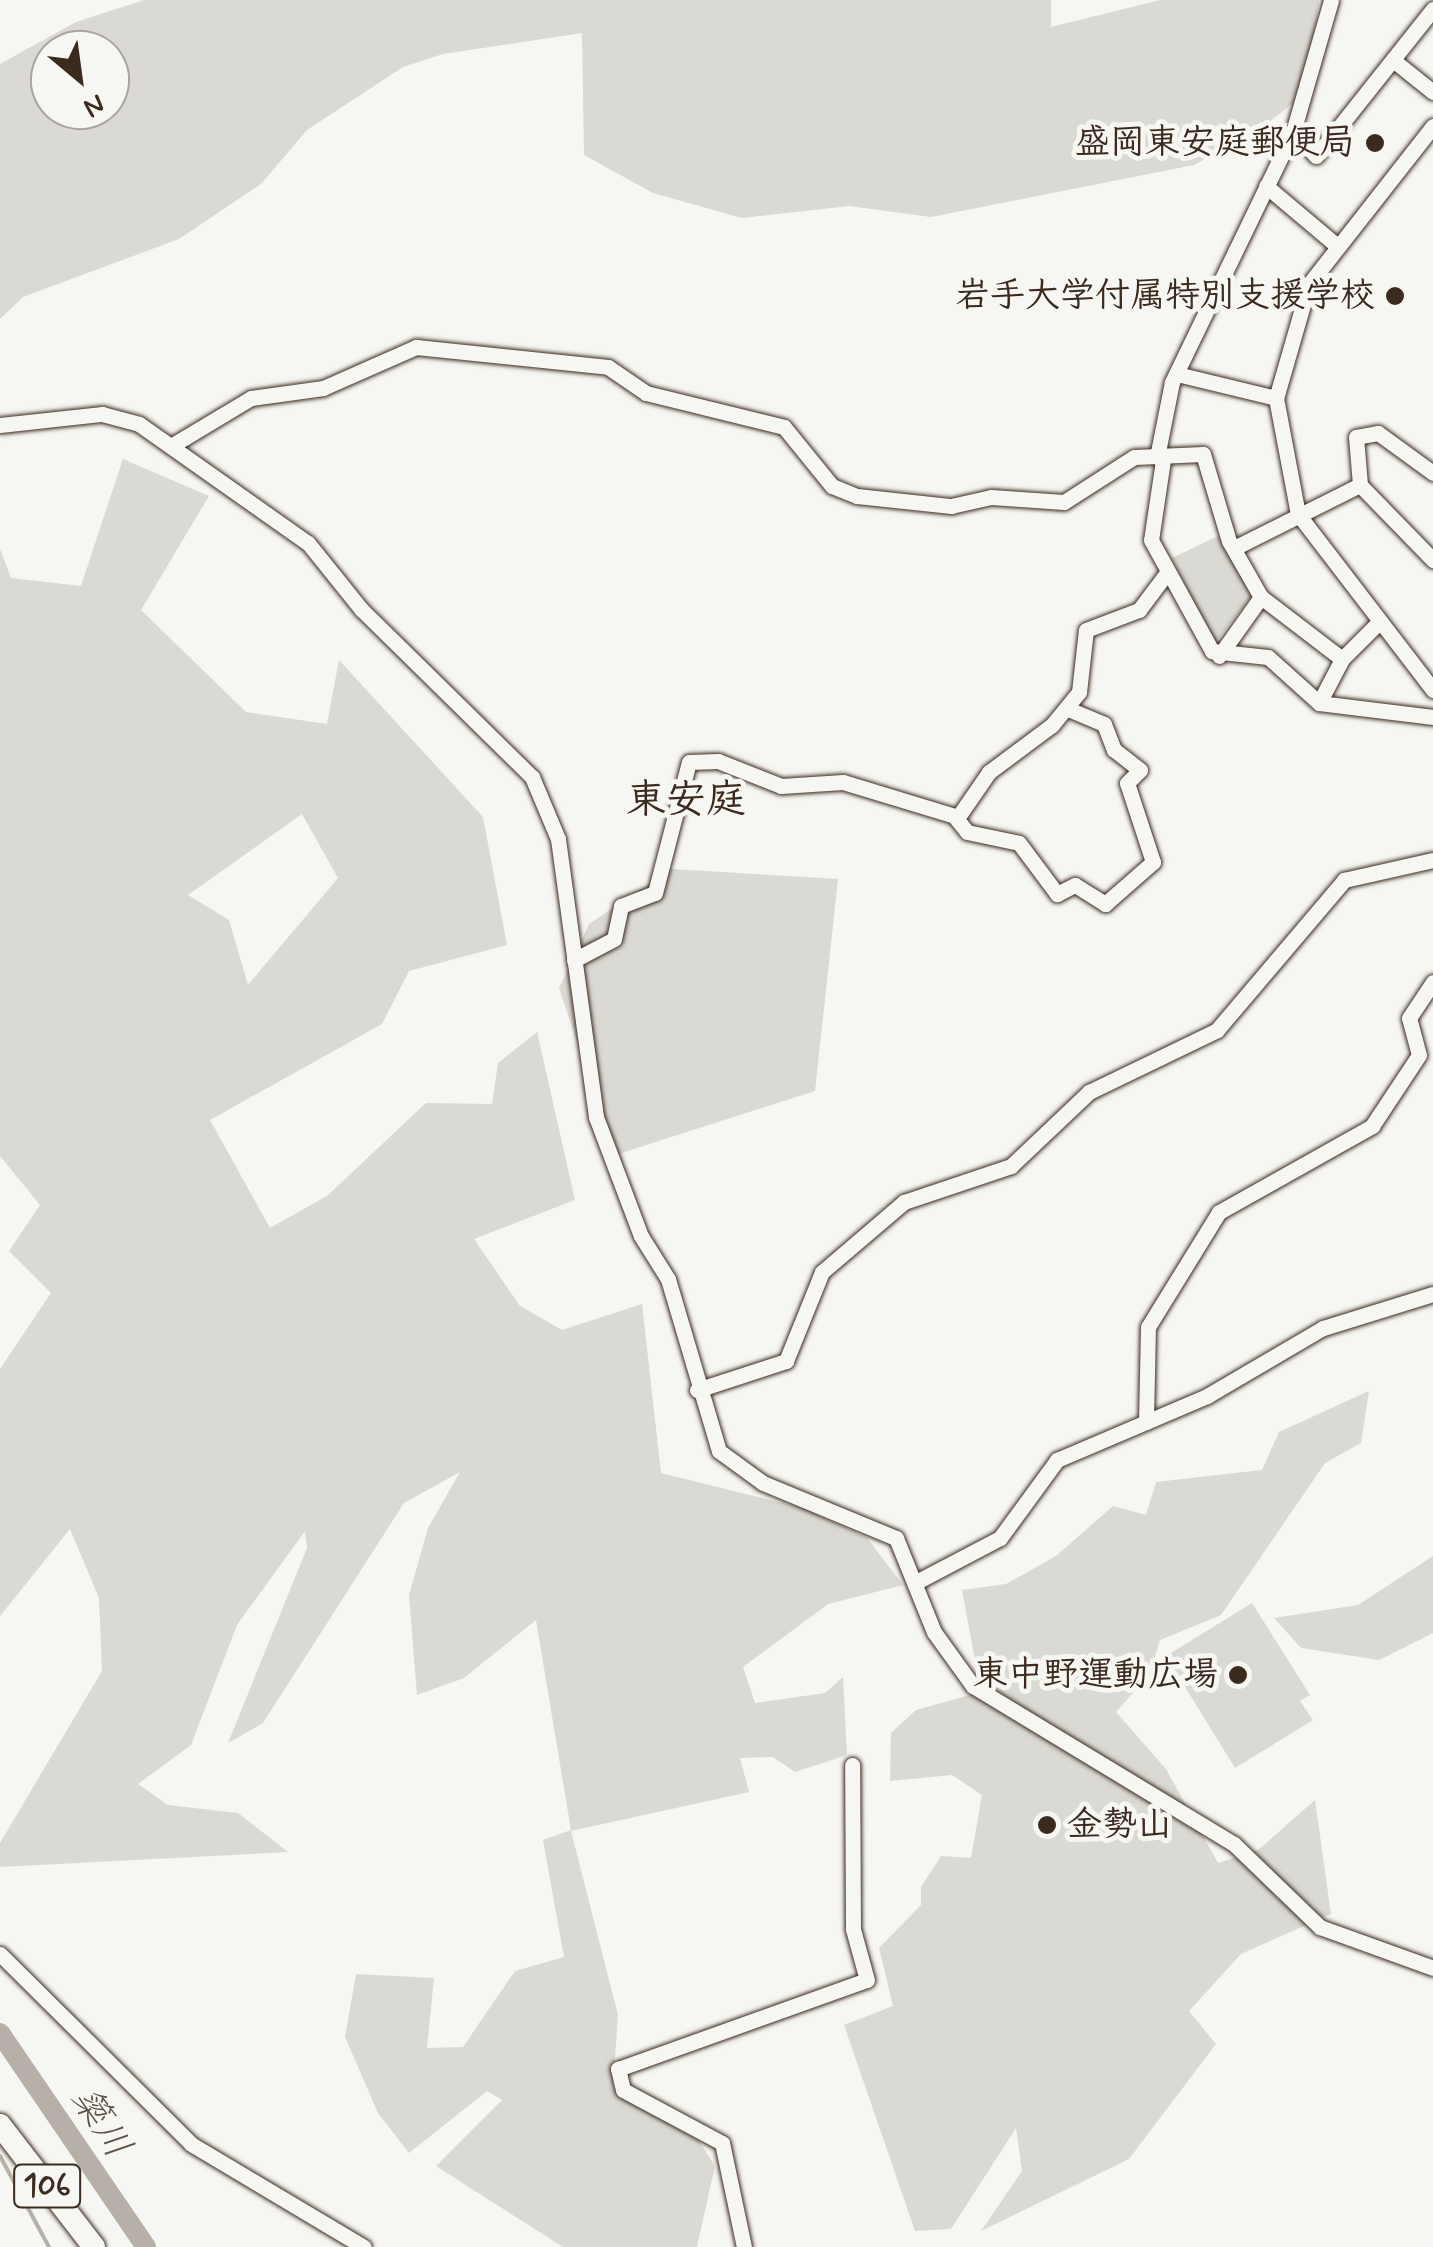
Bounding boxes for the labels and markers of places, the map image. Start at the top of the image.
place label: 盛岡東安庭郵便局 [1075,122,1355,164]
marker: 盛岡東安庭郵便局 [1364,132,1386,154]
place label: 岩手大学付属特別支援学校 [955,275,1375,317]
marker: 岩手大学付属特別支援学校 [1384,285,1406,307]
place label: 東中野運動広場 [973,1654,1218,1696]
marker: 東中野運動広場 [1227,1664,1249,1686]
place label: 金勢山 [1067,1804,1172,1846]
marker: 金勢山 [1036,1814,1058,1836]

